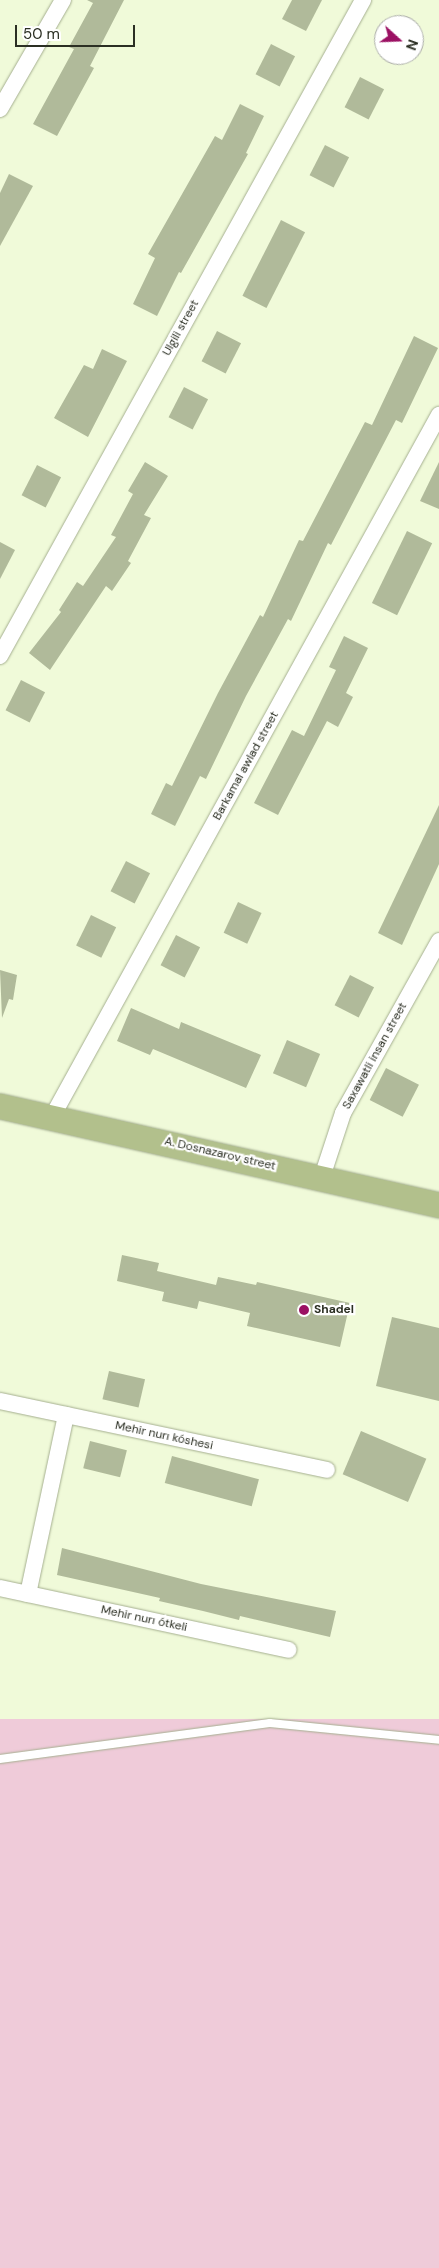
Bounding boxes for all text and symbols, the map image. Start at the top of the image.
scale bar [18,15,138,47]
north arrow [374,15,424,65]
text: 50 m [23,24,60,44]
text: N [402,37,422,53]
street label: Ulgili street [160,298,202,358]
street label: Barkamal awlad street [210,709,282,823]
street label: Saxawatli insan street [340,1000,410,1112]
street label: A. Dosnazarov street [163,1134,277,1174]
place label: Shadel [314,1303,354,1317]
marker: Shadel [298,1304,310,1316]
street label: Mehir nurı kóshesi [114,1419,214,1453]
street label: Mehir nurı ótkeli [99,1603,189,1635]

